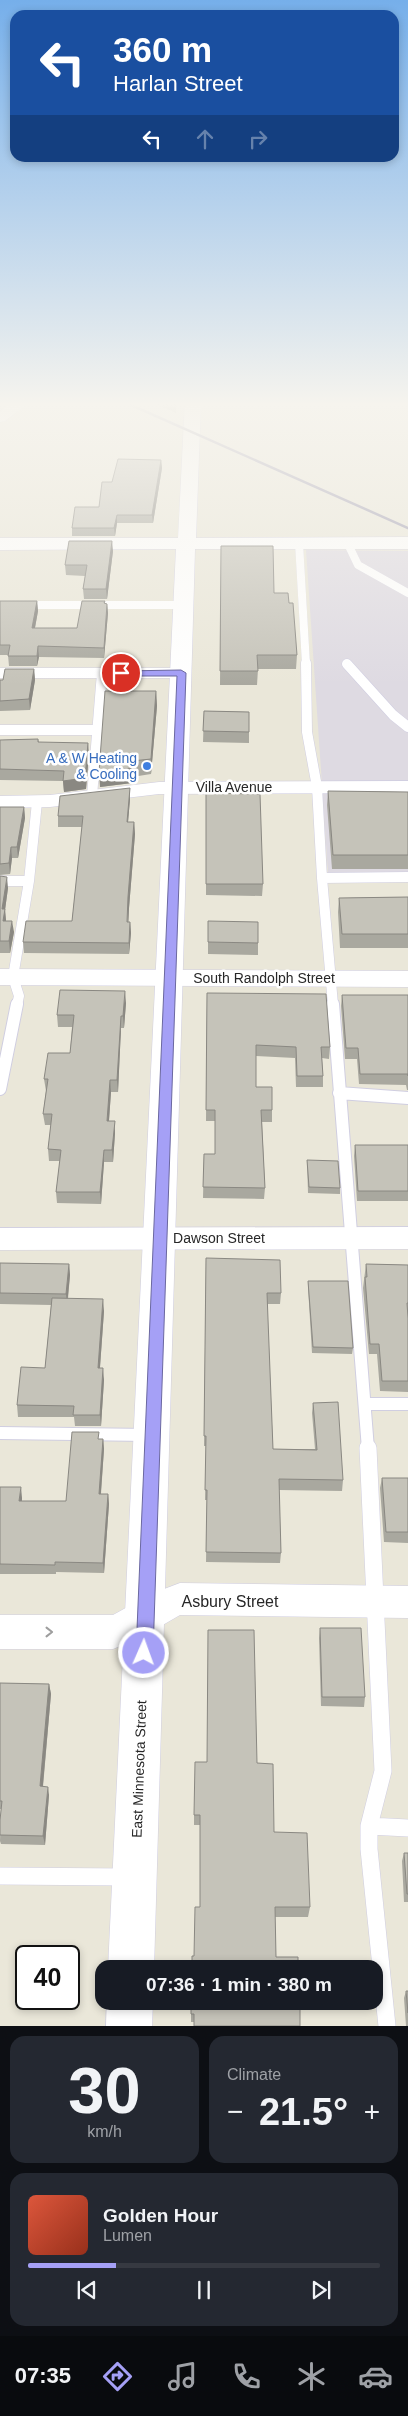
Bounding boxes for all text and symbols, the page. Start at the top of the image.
icon: left [30,30,95,95]
text: 360 m [113,30,212,69]
text: Harlan Street [113,71,243,96]
icon: left [138,125,166,153]
icon: ahead [191,125,219,153]
icon: right [244,125,272,153]
pin [100,652,142,694]
icon: arrive [107,659,135,687]
place label: A & W Heating & Cooling [46,750,137,782]
marker: A & W Heating & Cooling [141,760,153,772]
street label: Villa Avenue [196,779,272,795]
street label: South Randolph Street [193,970,335,986]
street label: Dawson Street [173,1230,265,1246]
street label: Asbury Street [182,1593,279,1610]
position arrow [117,1626,169,1678]
one-way arrow [45,1627,53,1637]
street label: East Minnesota Street [129,1700,149,1838]
speed limit sign: 40 [15,1945,80,2010]
text: 07:36 · 1 min · 380 m [146,1974,332,1995]
text: 30 [68,2054,141,2127]
text: Climate [227,2066,281,2083]
text: 21.5° [259,2091,348,2133]
text: − [227,2096,243,2127]
text: + [364,2096,380,2127]
text: km/h [87,2123,122,2140]
text: Golden Hour [103,2205,218,2226]
text: Lumen [103,2227,152,2244]
icon: previous [73,2276,101,2304]
icon: pause [190,2276,218,2304]
icon: next [307,2276,335,2304]
icon: directions [100,2359,135,2394]
icon: music [165,2359,200,2394]
icon: phone [229,2359,264,2394]
icon: climate [294,2359,329,2394]
icon: car [358,2359,393,2394]
text: 07:35 [15,2363,71,2388]

